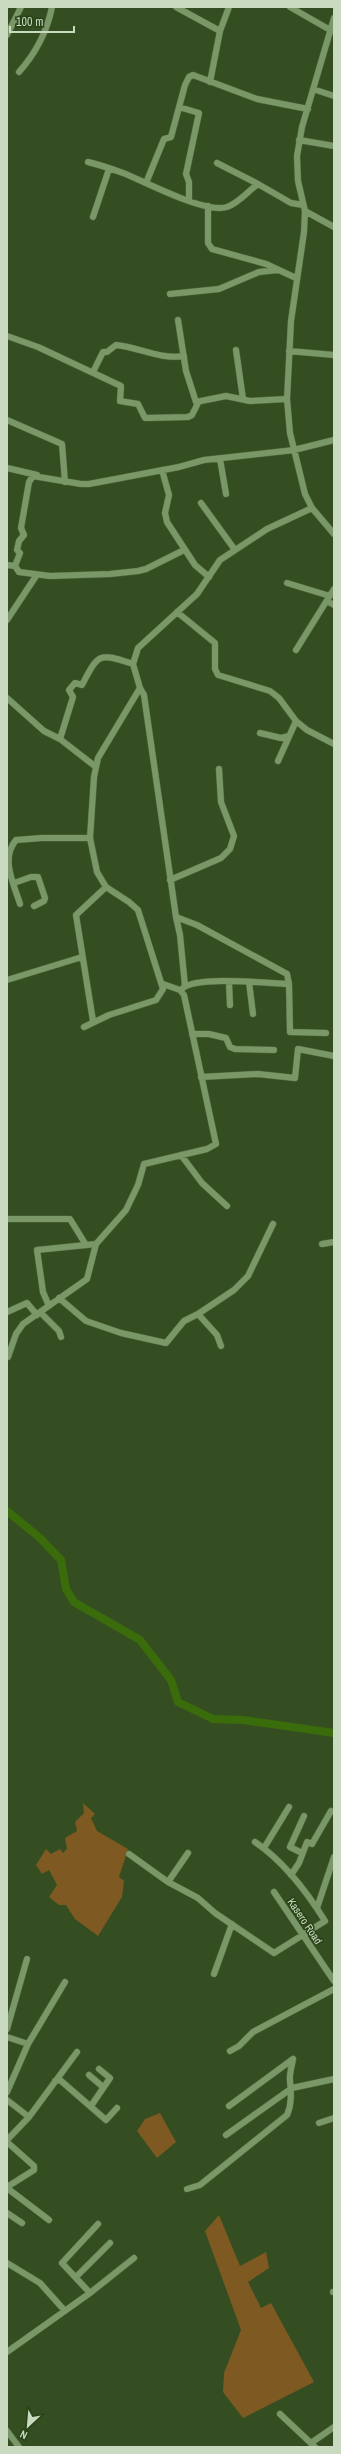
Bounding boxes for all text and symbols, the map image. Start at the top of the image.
scale bar [10,8,74,34]
text: 100 m [16,14,43,30]
street label: Kasero Road [284,1895,326,1947]
north arrow [8,2406,48,2446]
text: N [18,2427,30,2443]

